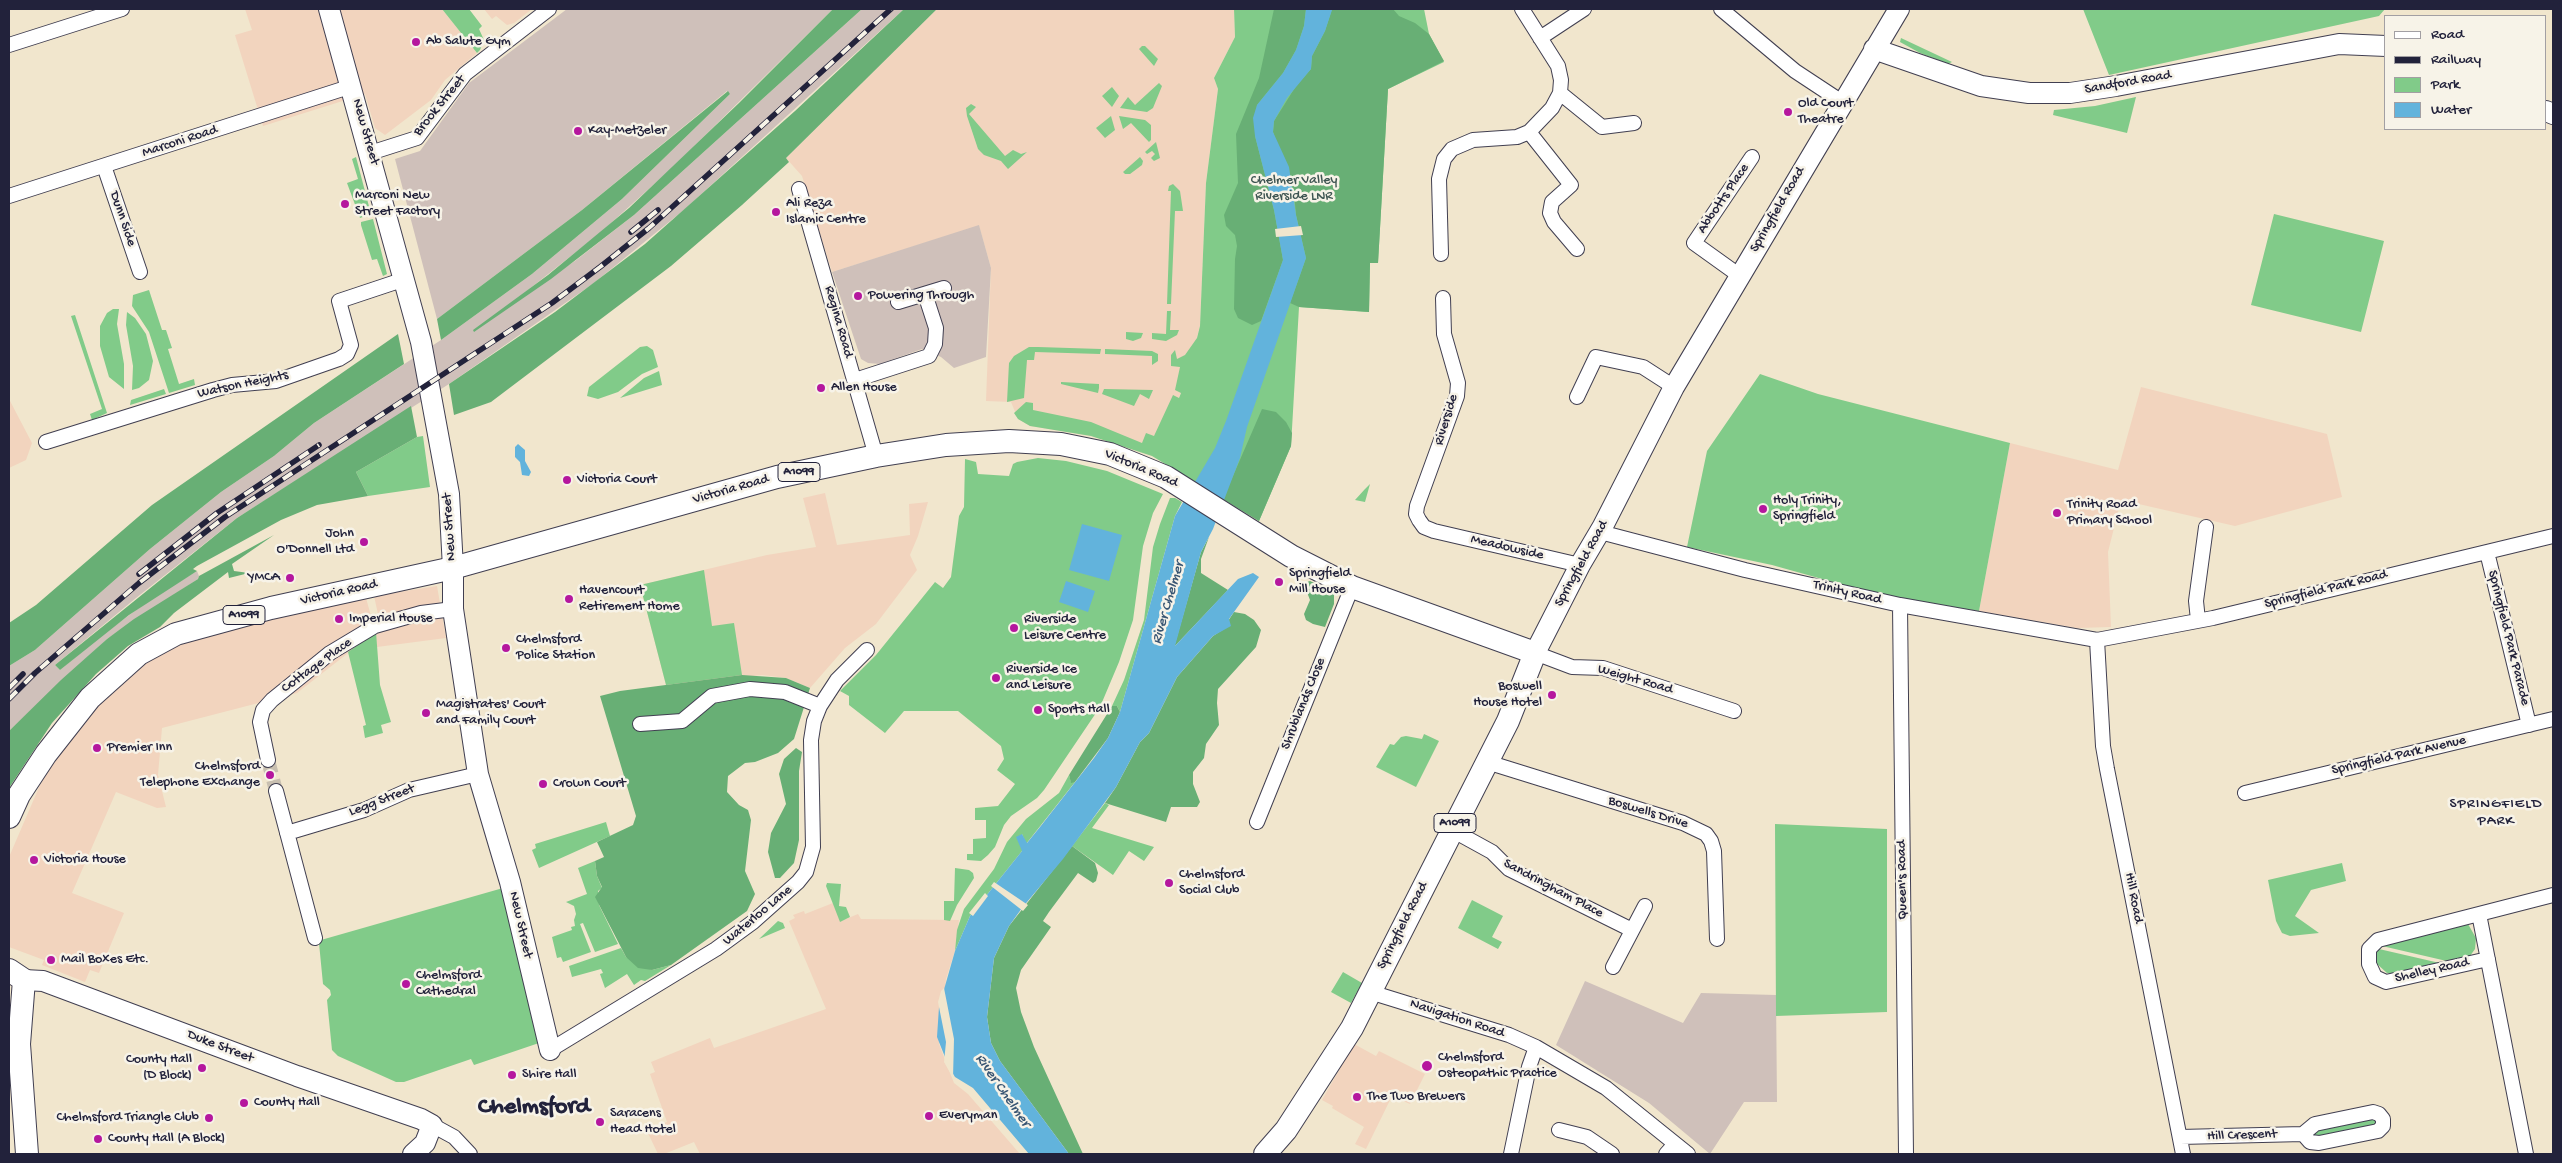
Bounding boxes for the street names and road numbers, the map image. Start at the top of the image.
street label: Sandford Road [2083,67,2173,99]
street label: Brook Street [410,72,470,140]
street label: New Street [348,97,382,167]
street label: Marconi Road [140,122,220,162]
street label: Abbotts Place [1694,161,1754,237]
street label: Springfield Road [1747,164,1809,256]
street label: Dunn Side [105,189,139,249]
street label: Regina Road [820,284,856,360]
street label: Watson Heights [196,367,290,403]
street label: Riverside [1431,393,1463,447]
street label: Victoria Road [1102,446,1180,492]
road number: A1099 [778,462,820,482]
street label: Victoria Road [691,471,771,509]
street label: New Street [439,493,461,561]
street label: Springfield Road [1551,518,1613,610]
street label: Meadowside [1469,531,1545,565]
street label: Springfield Park Road [2263,567,2389,613]
street label: Springfield Park Parade [2483,569,2533,707]
street label: Victoria Road [299,576,379,610]
street label: Trinity Road [1811,577,1883,609]
road number: A1099 [223,606,265,624]
street label: Cottage Place [278,635,356,697]
street label: Shrublands Close [1278,656,1330,752]
street label: Weight Road [1596,661,1674,699]
street label: Springfield Park Avenue [2330,732,2468,780]
street label: Legg Street [347,781,417,821]
street label: Boswells Drive [1606,793,1690,833]
road number: A1099 [1434,814,1476,832]
street label: Queen's Road [1894,840,1912,920]
street label: Sandringham Place [1500,856,1606,922]
street label: Hill Road [2120,871,2146,925]
street label: Springfield Road [1374,880,1432,972]
street label: Waterloo Lane [720,882,796,950]
street label: New Street [504,890,536,960]
street label: Shelley Road [2393,954,2471,988]
street label: Navigation Road [1408,996,1506,1042]
street label: Duke Street [184,1027,256,1067]
street label: Hill Crescent [2207,1126,2277,1146]

